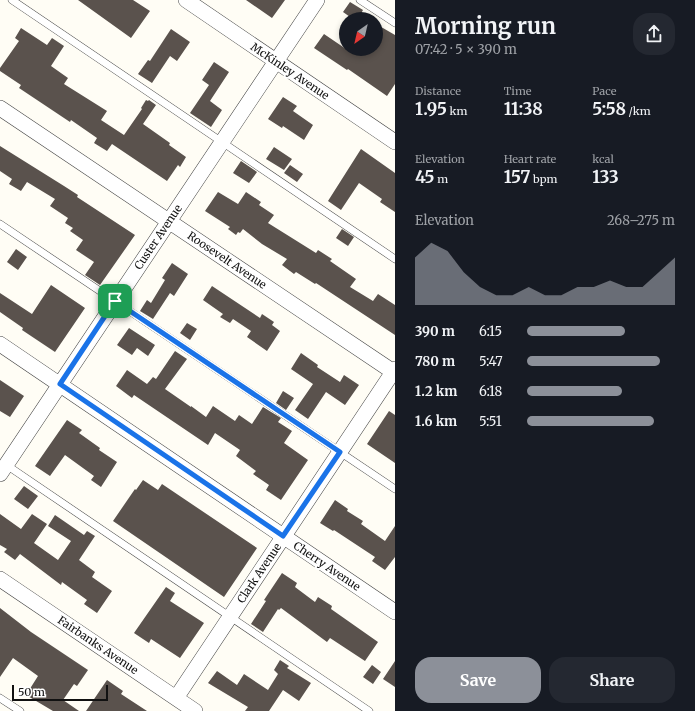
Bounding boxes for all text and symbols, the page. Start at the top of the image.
north arrow [339,12,383,56]
map controls [339,12,383,56]
text: Morning run [415,12,556,40]
button: share [633,13,675,55]
street label: McKinley Avenue [248,40,332,103]
text: 07:42 · 5 × 390 m [415,41,517,58]
text: Distance [415,84,461,98]
text: Time [504,84,532,98]
text: Pace [592,84,616,98]
text: 1.95 [415,98,447,120]
text: 11:38 [504,98,543,120]
text: 5:58 [592,98,626,120]
text: km [447,104,467,118]
text: /km [626,104,651,118]
text: Elevation [415,152,465,166]
text: Heart rate [504,152,556,166]
text: kcal [592,152,614,166]
text: 45 [415,166,435,188]
text: 157 [504,166,530,188]
text: 133 [592,166,619,188]
text: m [435,172,448,186]
text: bpm [530,172,557,186]
street label: Custer Avenue [131,202,185,272]
text: Elevation [415,212,474,229]
text: 268–275 m [607,212,675,229]
street label: Roosevelt Avenue [185,228,269,292]
pin [98,284,132,318]
icon: arrive [104,290,126,312]
text: 390 m [415,323,455,340]
text: 6:15 [479,323,502,340]
text: 780 m [415,353,455,370]
text: 5:47 [479,353,503,370]
text: 1.2 km [415,383,457,400]
text: 6:18 [479,383,502,400]
text: 1.6 km [415,413,457,430]
text: 5:51 [479,413,502,430]
street label: Cherry Avenue [291,538,363,594]
street label: Clark Avenue [234,540,284,606]
street label: Fairbanks Avenue [55,613,141,677]
button: Save [415,657,541,703]
button: Share [549,657,675,703]
scale bar [12,683,108,702]
text: 50 m [18,685,45,699]

